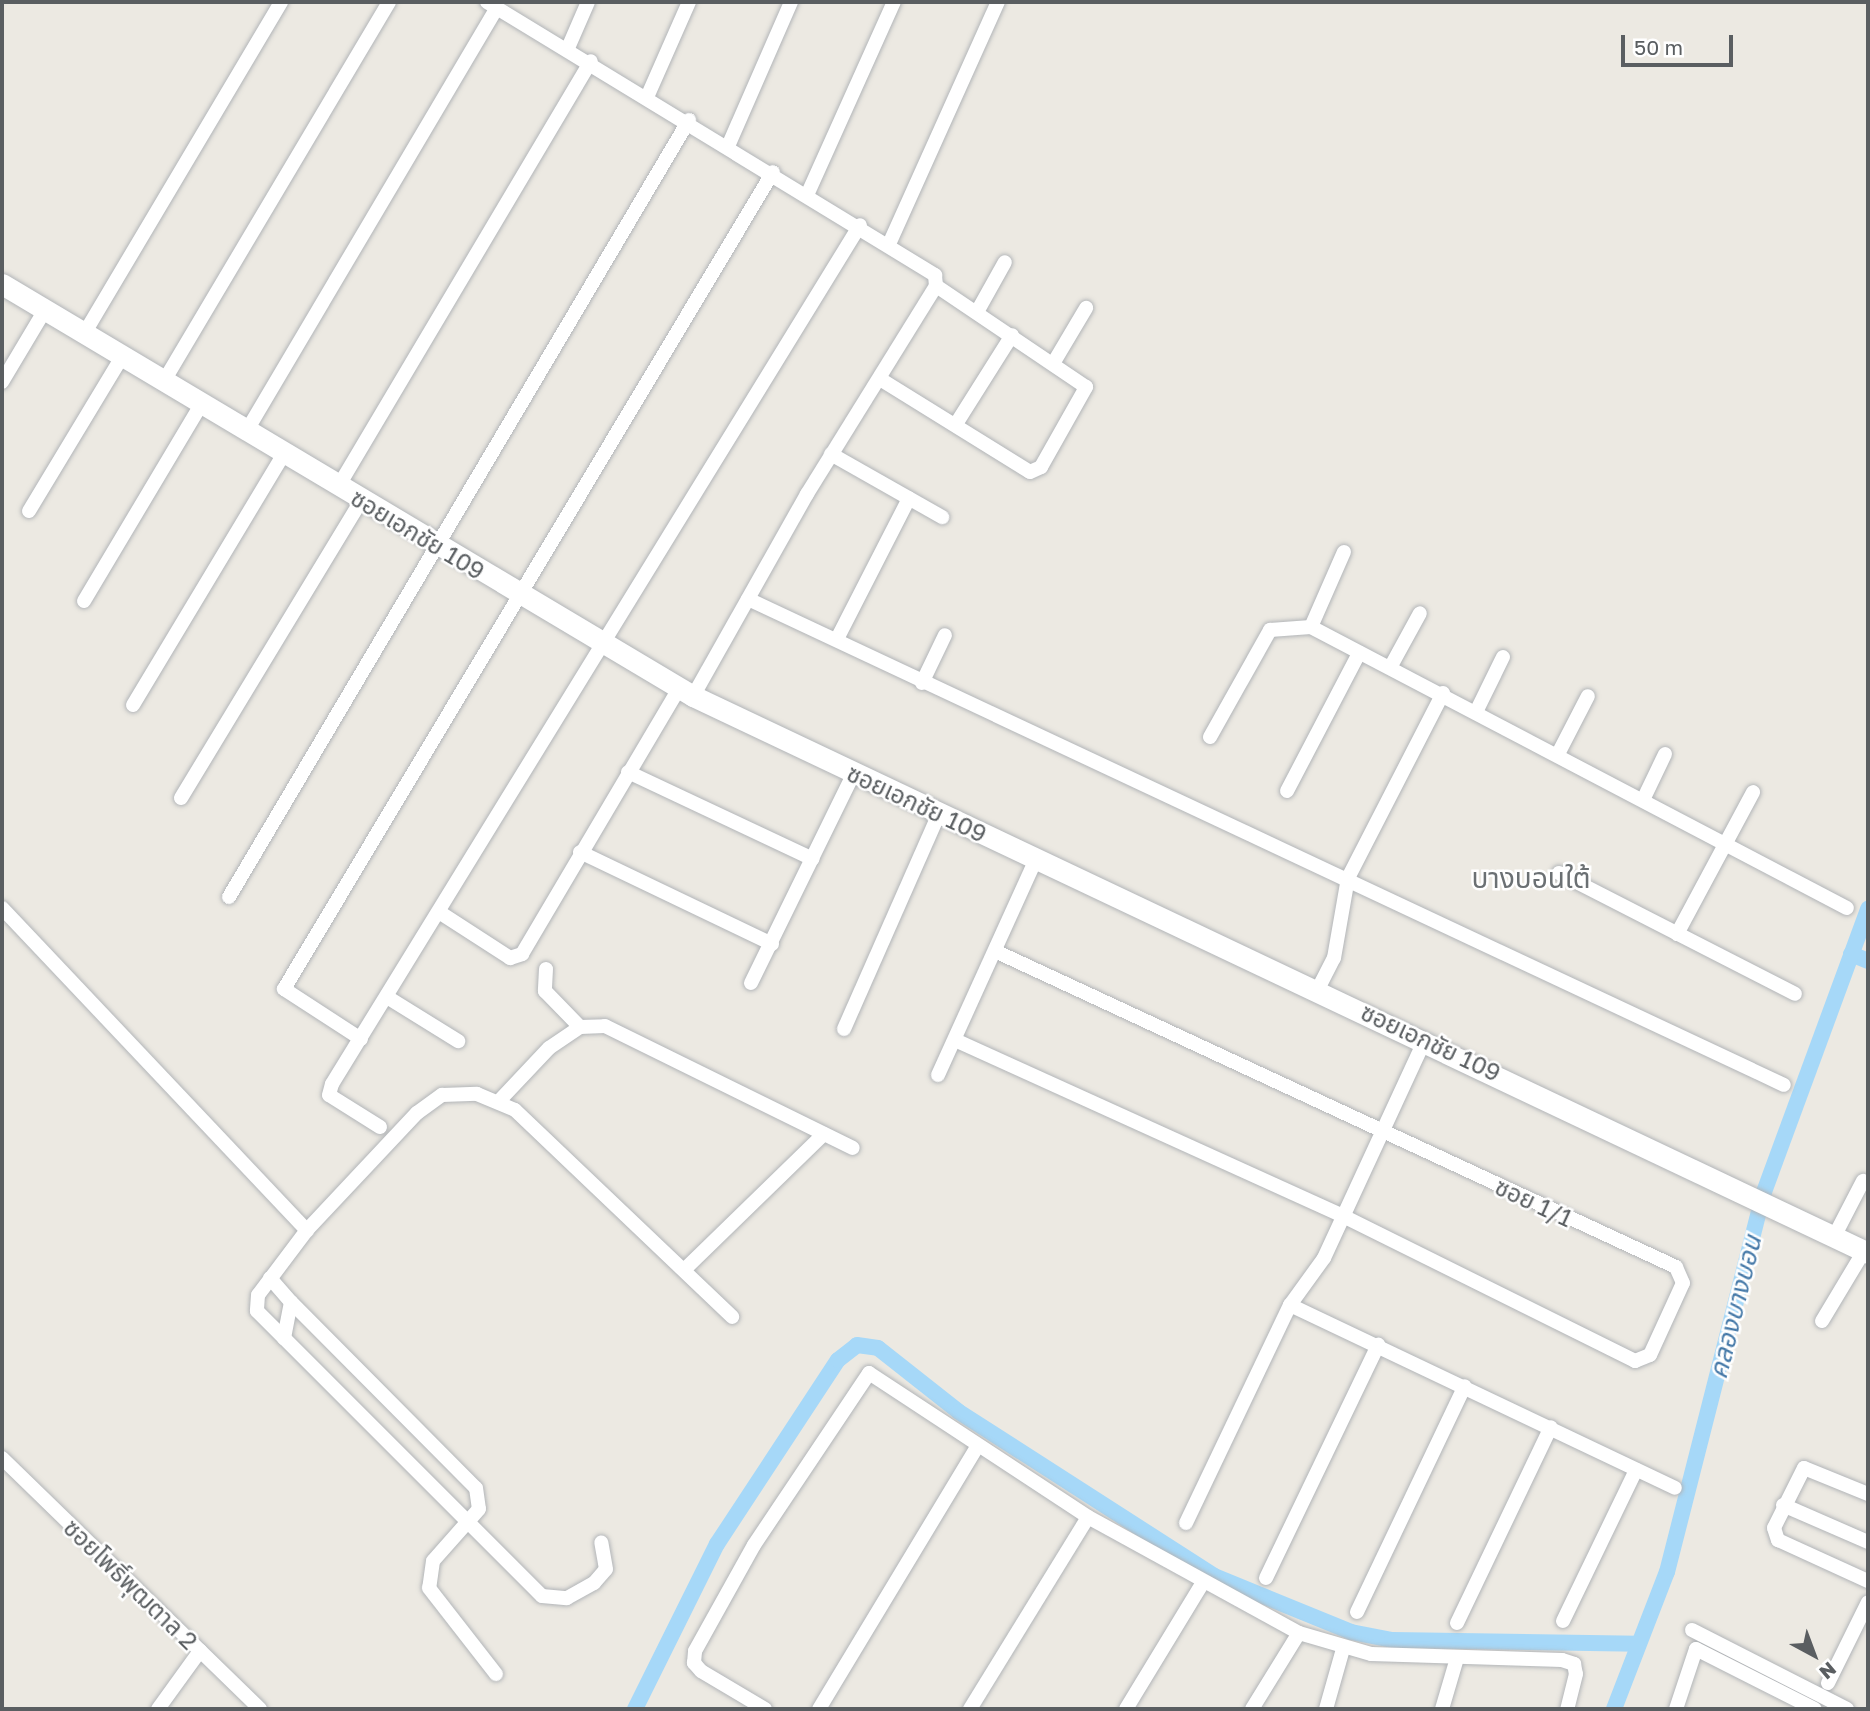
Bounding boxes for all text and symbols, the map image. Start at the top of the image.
scale bar [1625,21,1737,65]
text: 50 m [1634,34,1683,60]
street label: ซอยเอกชัย 109 [346,483,490,585]
street label: ซอยเอกชัย 109 [843,758,991,848]
district label: บางบอนใต้ [1471,861,1591,895]
street label: ซอยเอกชัย 109 [1357,997,1505,1087]
street label: ซอย 1/1 [1491,1172,1577,1232]
water label: คลองบางบอน [1702,1232,1768,1382]
street label: ซอยโพธิ์พุฒตาล 2 [58,1513,204,1655]
north arrow [1779,1620,1849,1690]
text: N [1815,1658,1841,1685]

